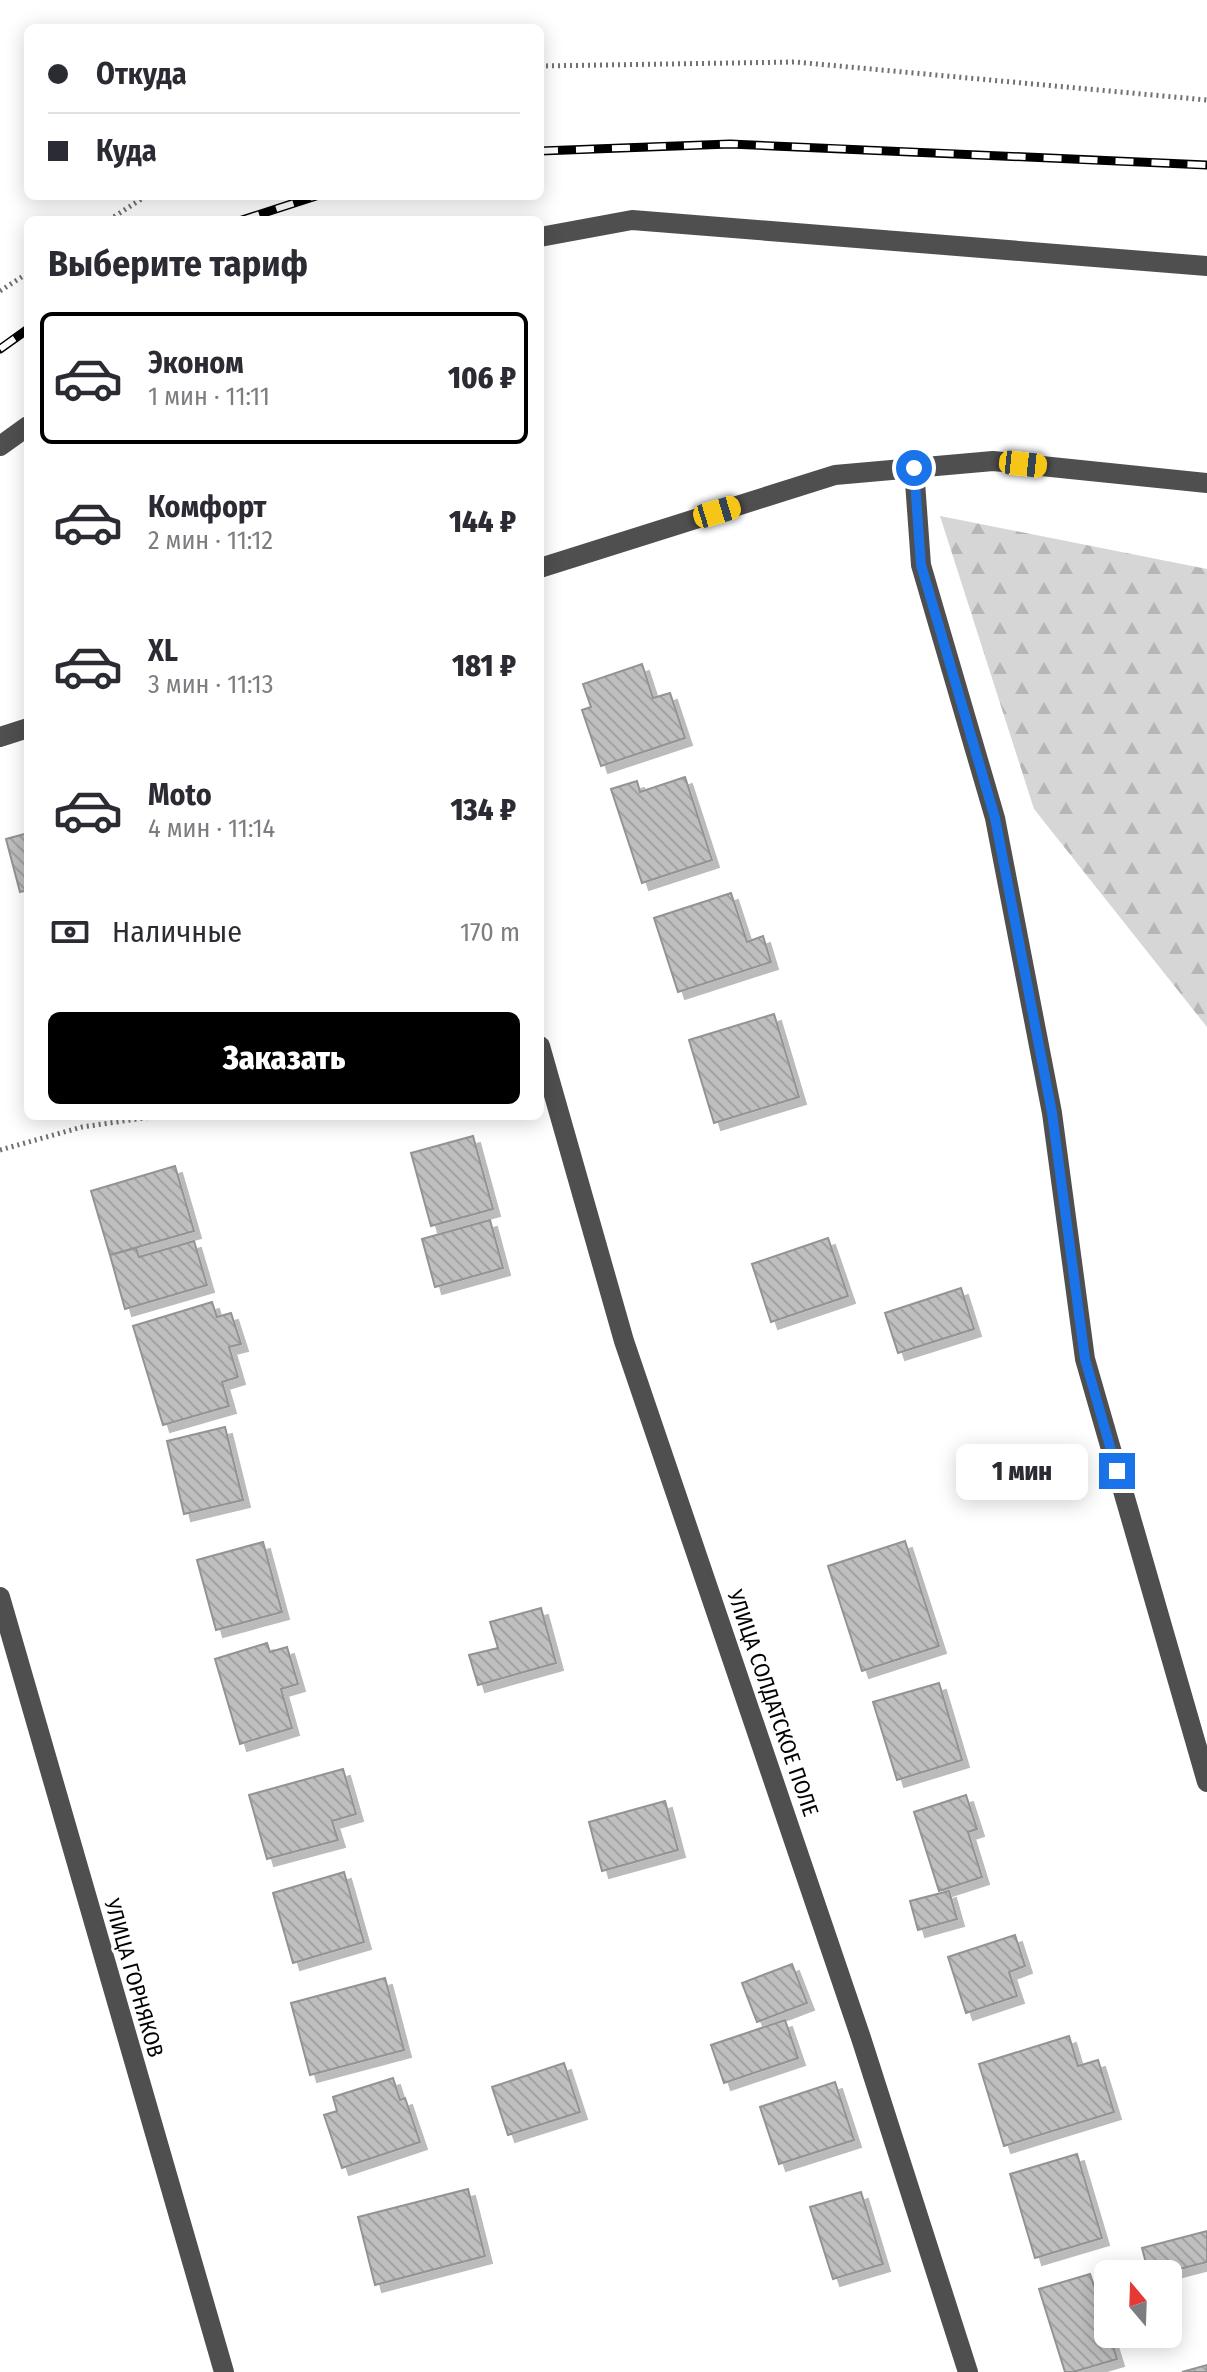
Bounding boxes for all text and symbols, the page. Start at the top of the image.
text: Откуда [96,56,187,92]
text: Куда [96,133,157,169]
text: Выберите тариф [48,242,308,286]
icon: car [52,342,124,414]
text: Эконом [148,345,244,381]
text: 106 ₽ [448,360,516,396]
text: 1 мин · 11:11 [148,381,270,412]
route start [896,450,932,486]
car [998,450,1048,478]
icon: car [52,486,124,558]
text: Комфорт [148,489,266,525]
car [691,494,743,530]
text: 144 ₽ [449,504,516,540]
text: 2 мин · 11:12 [148,525,273,556]
icon: car [52,630,124,702]
text: XL [148,633,178,669]
text: 181 ₽ [452,648,516,684]
text: 3 мин · 11:13 [148,669,273,700]
icon: car [52,774,124,846]
text: Moto [148,777,212,813]
text: 134 ₽ [450,792,516,828]
text: 4 мин · 11:14 [148,813,275,844]
icon: cash [48,910,92,954]
text: Наличные [112,914,242,950]
text: 170 m [460,917,520,948]
button: Заказать [48,1012,520,1104]
callout: 1 мин [957,1443,1089,1499]
route end [1099,1453,1135,1489]
text: 1 мин [992,1456,1052,1487]
street label: УЛИЦА СОЛДАТСКОЕ ПОЛЕ [721,1585,824,1820]
street label: УЛИЦА ГОРНЯКОВ [98,1895,169,2060]
north arrow [1094,2260,1182,2348]
map controls [1094,2260,1182,2348]

